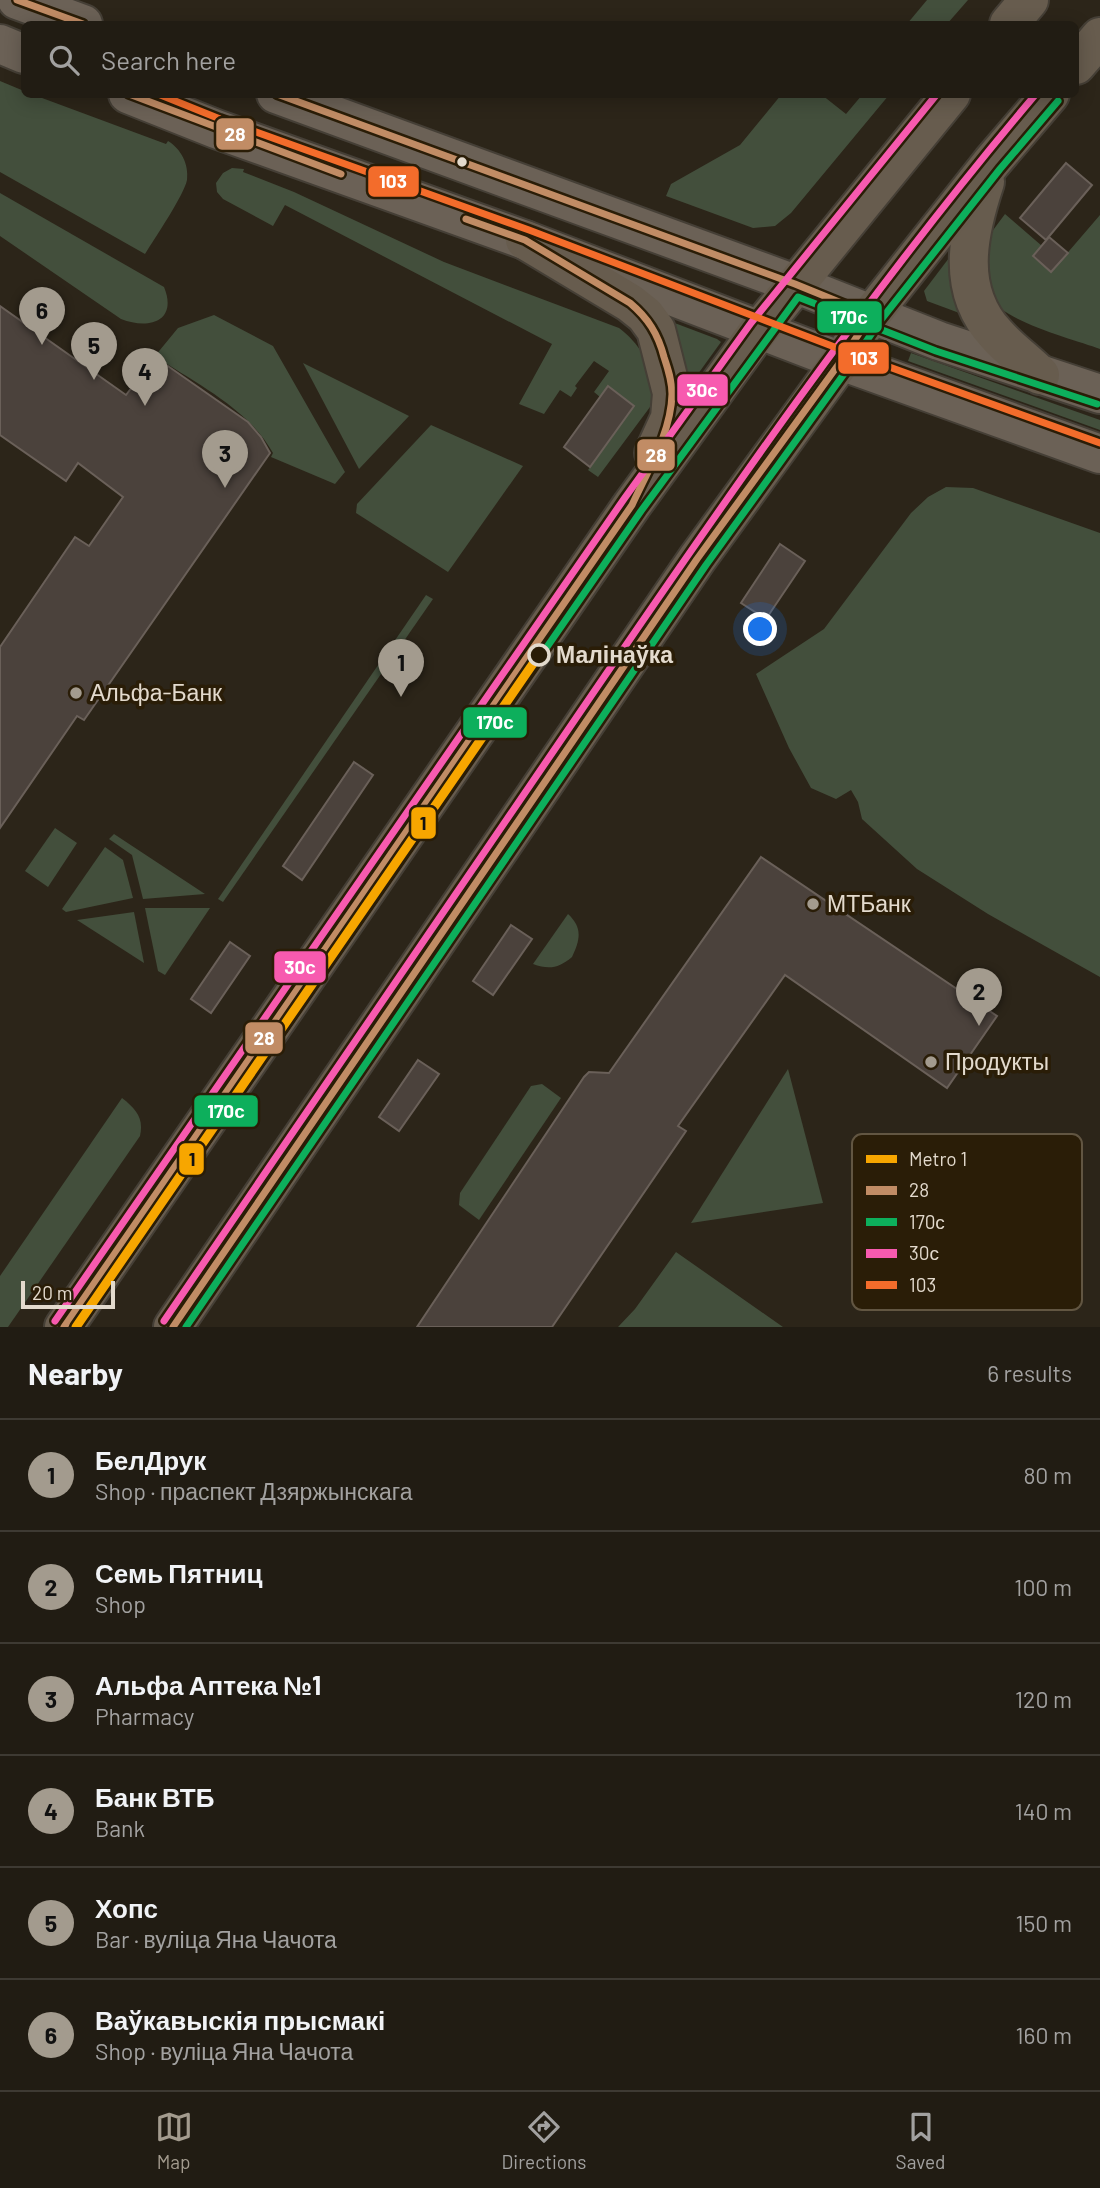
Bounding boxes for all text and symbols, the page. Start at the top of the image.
search box [21,21,1079,98]
icon: search [45,41,83,79]
text: Search here [101,44,236,75]
line badge: 28 [215,117,255,151]
text: 28 [225,122,245,145]
unlabelled marker [455,155,469,169]
line badge: 103 [367,165,420,198]
text: 103 [379,169,407,192]
pin: 6 [19,287,65,345]
line badge: 170с [816,300,883,334]
text: 170с [830,305,868,328]
pin: 5 [71,322,117,380]
line badge: 103 [837,341,890,375]
text: 103 [850,346,878,369]
pin: 4 [122,348,168,406]
line badge: 30с [676,373,729,407]
text: 30с [686,378,718,401]
pin: 3 [202,430,248,488]
line badge: 28 [636,438,676,472]
text: 28 [646,443,666,466]
your location [743,612,777,646]
pin: 1 [378,639,424,697]
place label: Малінаўка [556,640,673,668]
marker: Малінаўка [528,644,550,666]
place label: Альфа-Банк [90,678,223,706]
marker: Альфа-Банк [68,685,84,701]
line badge: 170с [462,706,528,739]
text: 170с [476,710,514,733]
line badge: 1 [410,806,437,840]
text: 1 [420,811,426,834]
place label: МТБанк [827,889,912,917]
marker: МТБанк [805,896,821,912]
line badge: 30с [273,950,327,984]
text: 30с [284,955,316,978]
pin: 2 [956,968,1002,1026]
line badge: 28 [244,1021,284,1055]
text: 28 [254,1026,274,1049]
place label: Продукты [945,1047,1049,1075]
marker: Продукты [923,1054,939,1070]
line badge: 170с [193,1094,259,1128]
text: 170с [207,1099,245,1122]
legend [852,1134,1082,1310]
line badge: 1 [178,1142,205,1176]
text: 1 [189,1147,195,1170]
text: Metro 1 [909,1147,967,1170]
text: 28 [909,1178,929,1201]
text: 170с [909,1210,945,1233]
text: 30с [909,1241,939,1264]
text: 103 [909,1273,936,1296]
scale bar [21,1278,116,1310]
text: 20 m [32,1281,72,1304]
text: Nearby [28,1355,123,1391]
text: 6 results [987,1359,1072,1387]
text: БелДрук [95,1444,206,1475]
text: 1 [47,1461,55,1489]
text: 80 m [1023,1461,1072,1489]
text: Shop · праспект Дзяржынскага [95,1477,412,1505]
text: Семь Пятниц [95,1557,263,1588]
text: 2 [45,1573,57,1601]
text: 100 m [1014,1573,1072,1601]
text: Shop [95,1590,146,1618]
text: Альфа Аптека №1 [95,1669,321,1700]
text: 3 [45,1685,57,1713]
text: 120 m [1015,1685,1072,1713]
text: Pharmacy [95,1702,194,1730]
text: Банк ВТБ [95,1781,214,1812]
text: 4 [44,1797,58,1825]
text: 140 m [1015,1797,1072,1825]
text: Bank [95,1814,145,1842]
text: Хопс [95,1892,158,1923]
text: 5 [45,1909,57,1937]
text: 150 m [1016,1909,1072,1937]
text: Bar · вуліца Яна Чачота [95,1925,337,1953]
text: Ваўкавыскія прысмакі [95,2004,385,2035]
text: 6 [45,2021,57,2049]
text: 160 m [1015,2021,1072,2049]
text: Shop · вуліца Яна Чачота [95,2037,353,2065]
tab: Map [155,2108,193,2173]
tab: Directions [502,2108,587,2173]
tab: Saved [896,2108,945,2173]

